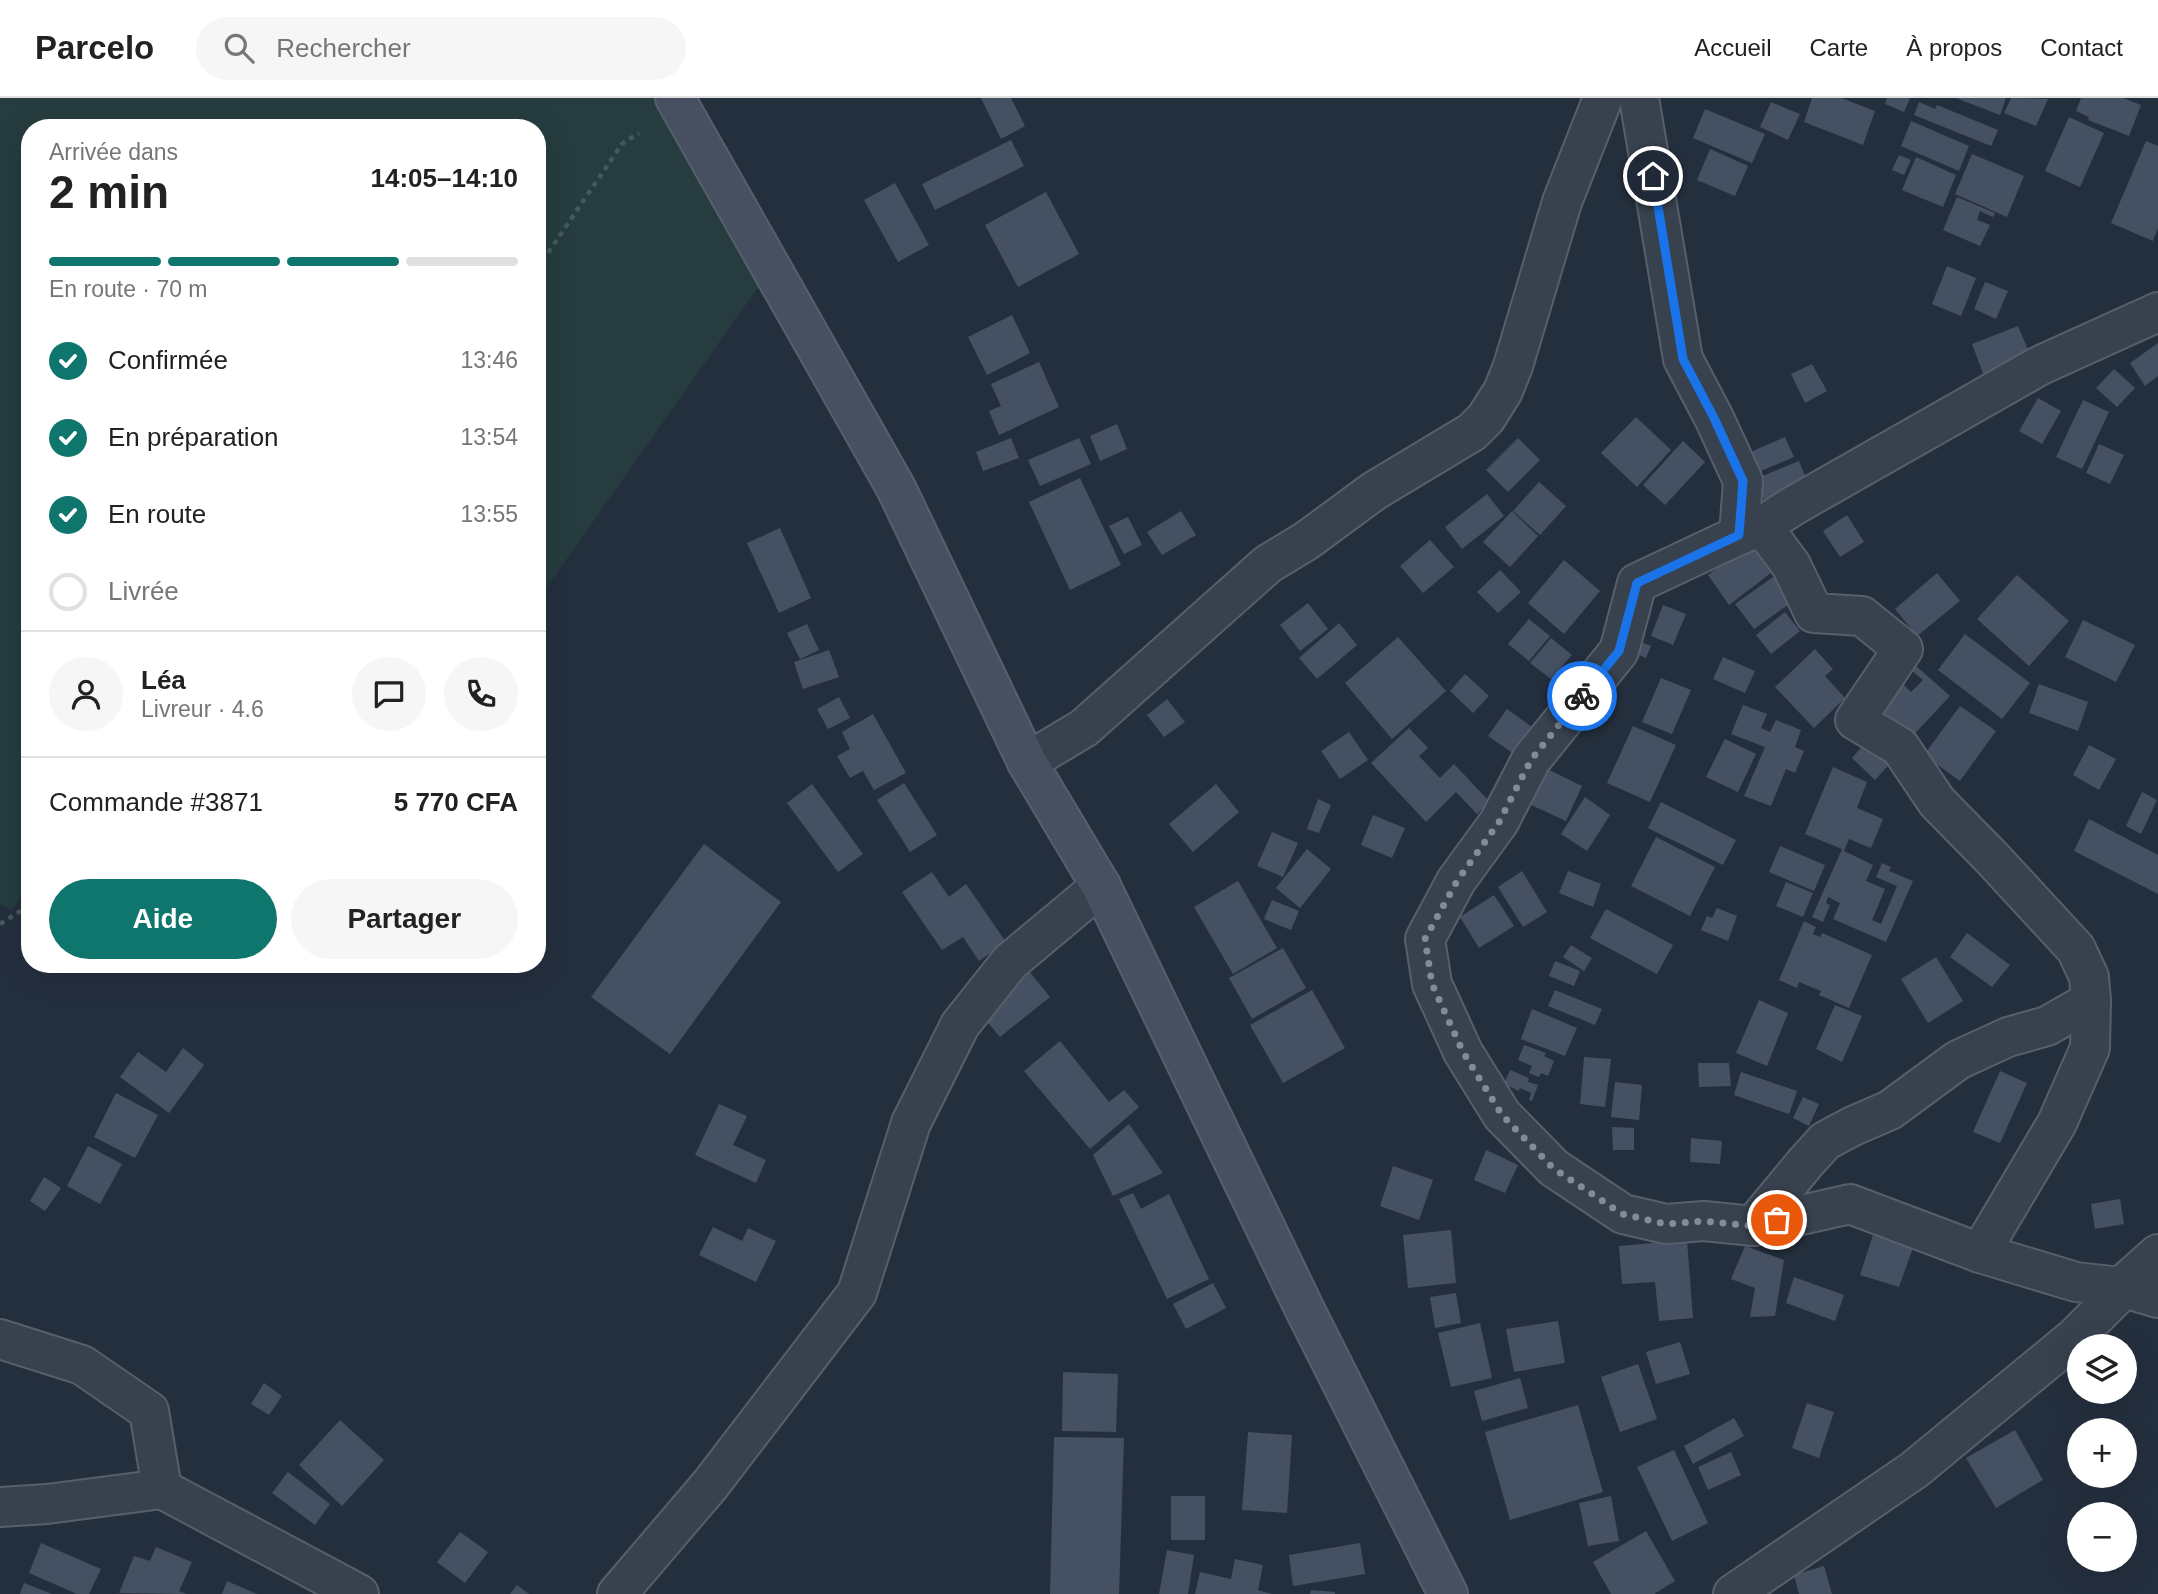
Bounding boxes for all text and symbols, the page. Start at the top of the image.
search box [196,17,686,80]
text: Parcelo [35,29,154,66]
icon: search [220,29,258,67]
text: Rechercher [276,33,411,63]
text: Accueil [1694,34,1772,61]
text: Carte [1810,34,1868,61]
text: À propos [1906,34,2002,61]
text: Contact [2040,34,2123,61]
text: Arrivée dans [49,139,178,165]
pin [1623,146,1683,206]
icon: home [1634,157,1672,195]
text: 14:05–14:10 [371,163,518,193]
text: 2 min [49,166,169,218]
text: En route · 70 m [49,276,208,302]
icon: check [49,342,87,380]
text: Confirmée [108,345,228,375]
text: 13:46 [460,347,518,373]
icon: check [49,419,87,457]
text: En préparation [108,422,279,452]
text: 13:54 [460,424,518,450]
icon: check [49,496,87,534]
text: En route [108,499,206,529]
text: 13:55 [460,501,518,527]
text: Livrée [108,576,179,606]
button: person [49,657,123,731]
button: chat [352,657,426,731]
button: phone [444,657,518,731]
courier [1547,661,1617,731]
text: Léa [141,665,186,695]
icon: bike [1563,677,1601,715]
text: Livreur · 4.6 [141,696,264,722]
text: Commande #3871 [49,787,263,817]
text: 5 770 CFA [394,787,518,817]
button: Aide [49,879,277,959]
button: Partager [291,879,518,959]
pin [1747,1190,1807,1250]
icon: bag [1758,1201,1796,1239]
map controls [2067,1334,2137,1572]
button: layers [2067,1334,2137,1404]
button: + [2067,1418,2137,1488]
button: − [2067,1502,2137,1572]

